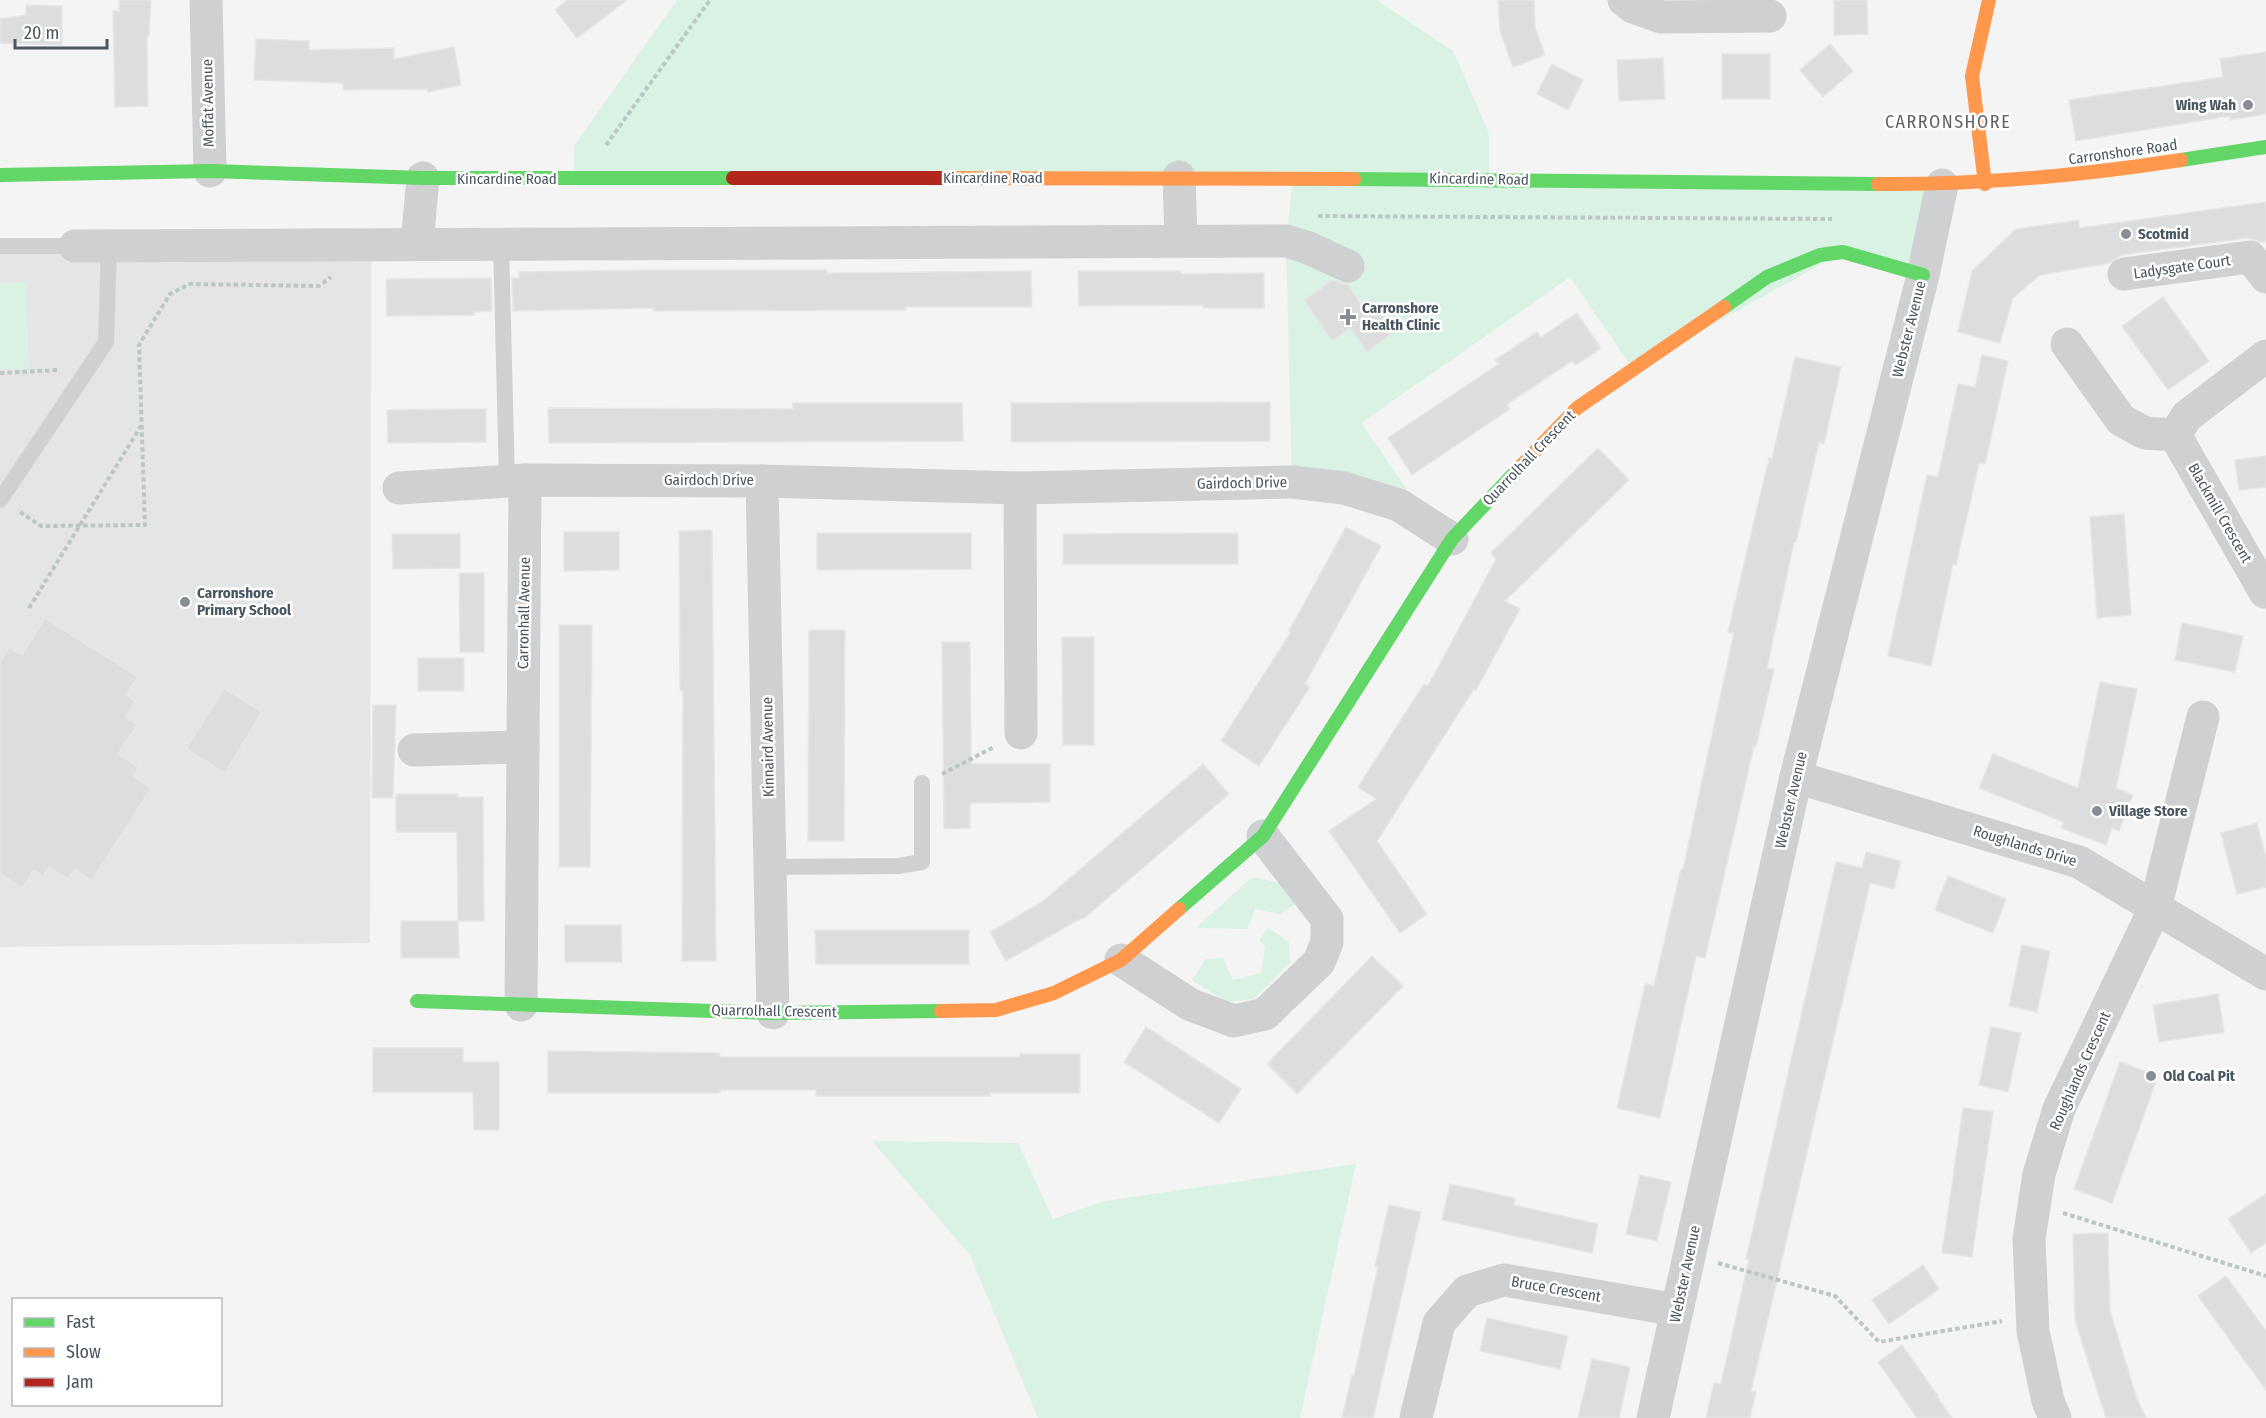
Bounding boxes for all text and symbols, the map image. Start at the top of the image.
scale bar [15,12,106,50]
text: 20 m [24,22,59,44]
street label: Moffat Avenue [198,59,218,147]
place label: Wing Wah [2176,96,2236,114]
marker: Wing Wah [2241,98,2255,112]
district label: CARRONSHORE [1885,111,2011,133]
street label: Carronshore Road [2067,135,2179,169]
street label: Kincardine Road [943,169,1043,187]
street label: Kincardine Road [1429,169,1529,189]
street label: Kincardine Road [457,170,557,188]
place label: Scotmid [2138,225,2189,243]
marker: Scotmid [2119,227,2133,241]
street label: Ladysgate Court [2132,251,2232,283]
street label: Webster Avenue [1888,279,1930,379]
place label: Carronshore Health Clinic [1362,299,1441,334]
marker: Carronshore Health Clinic [1339,308,1357,326]
street label: Quarrolhall Crescent [1479,407,1579,509]
street label: Blackmill Crescent [2184,460,2256,566]
street label: Gairdoch Drive [664,471,754,489]
street label: Gairdoch Drive [1197,473,1287,493]
street label: Carronhall Avenue [514,557,534,669]
place label: Carronshore Primary School [197,584,292,619]
marker: Carronshore Primary School [178,595,192,609]
street label: Kinnaird Avenue [758,697,778,797]
street label: Webster Avenue [1771,750,1811,850]
place label: Village Store [2108,802,2188,820]
marker: Village Store [2090,804,2104,818]
street label: Roughlands Drive [1971,822,2079,870]
street label: Quarrolhall Crescent [711,1001,837,1021]
street label: Roughlands Crescent [2046,1009,2114,1133]
place label: Old Coal Pit [2163,1067,2236,1085]
marker: Old Coal Pit [2144,1069,2158,1083]
street label: Webster Avenue [1666,1224,1704,1324]
street label: Bruce Crescent [1510,1272,1602,1306]
legend [12,1298,222,1406]
text: Fast [66,1311,95,1333]
text: Slow [66,1341,101,1363]
text: Jam [66,1371,94,1393]

